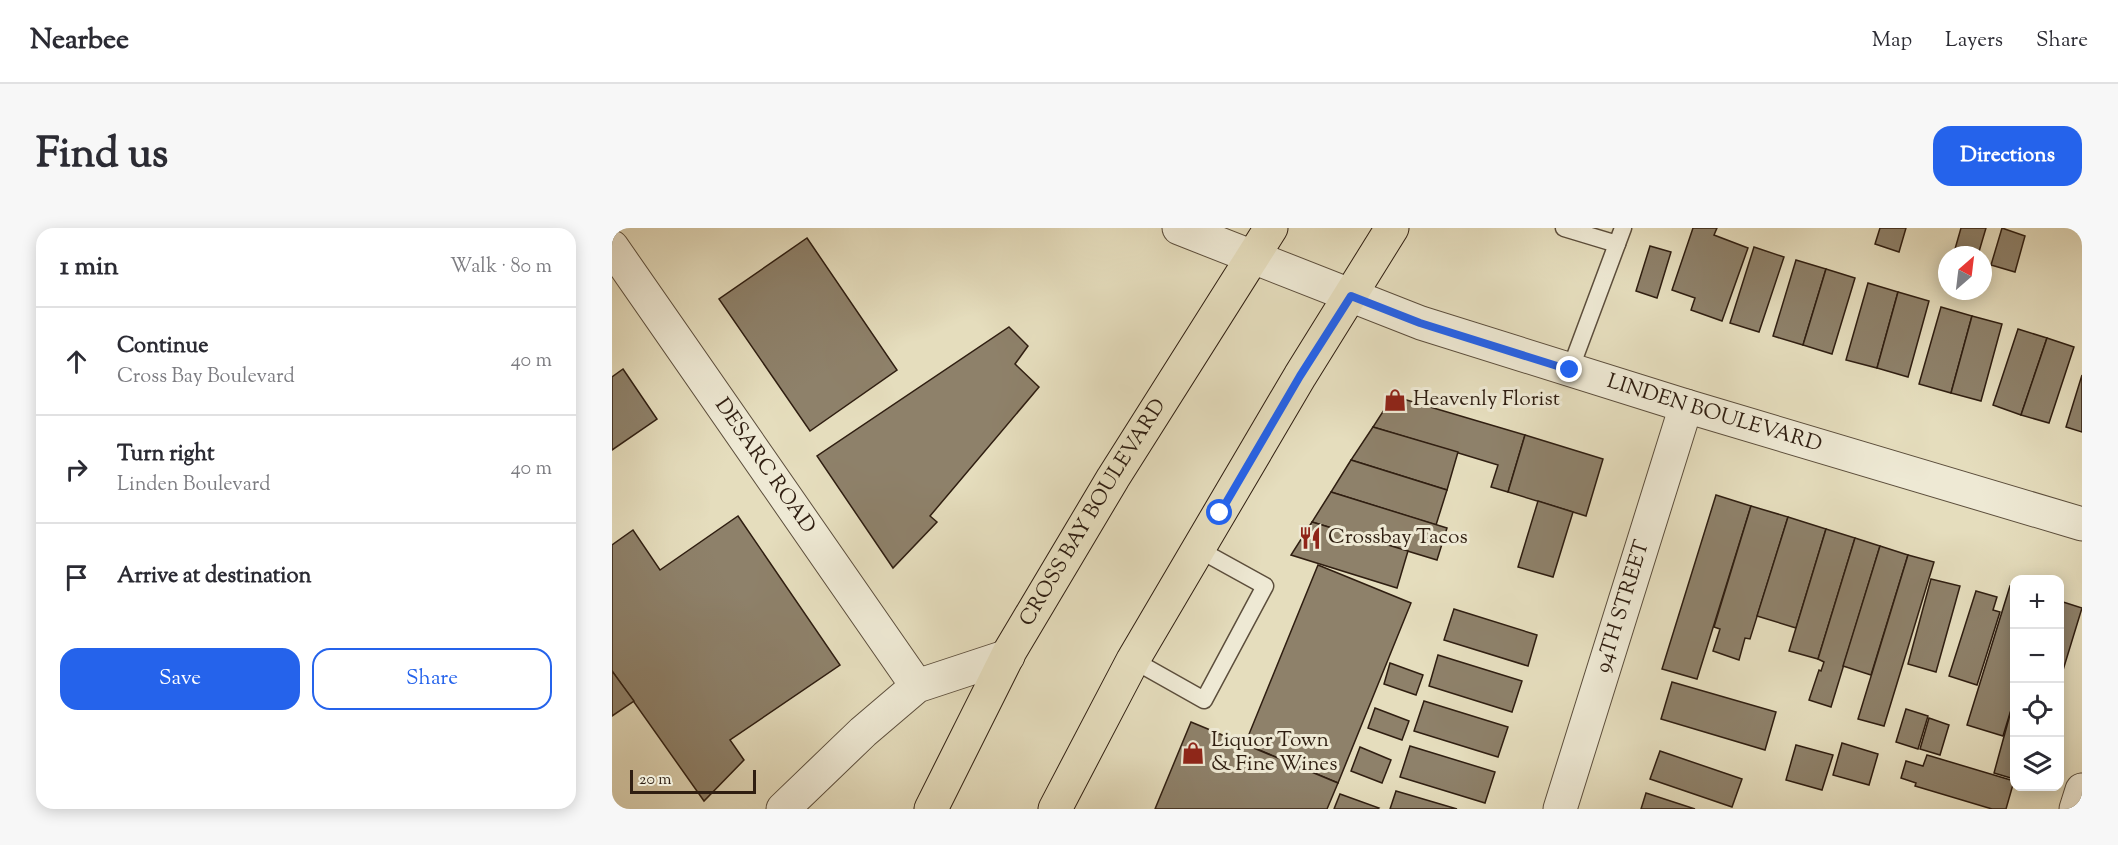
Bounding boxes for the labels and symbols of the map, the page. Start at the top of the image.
north arrow [1938,246,1992,300]
route end [1556,356,1582,382]
street label: LINDEN BOULEVARD [1603,367,1825,461]
place label: Heavenly Florist [1413,385,1560,415]
shop icon: Heavenly Florist [1382,387,1408,413]
street label: DESARC ROAD [707,392,822,540]
street label: CROSS BAY BOULEVARD [1013,393,1174,632]
route start [1206,499,1232,525]
place label: Crossbay Tacos [1328,523,1468,553]
restaurant icon: Crossbay Tacos [1297,525,1323,551]
street label: 94TH STREET [1588,536,1658,677]
place label: Liquor Town & Fine Wines [1211,726,1337,780]
shop icon: Liquor Town & Fine Wines [1180,740,1206,766]
scale bar [630,767,756,794]

